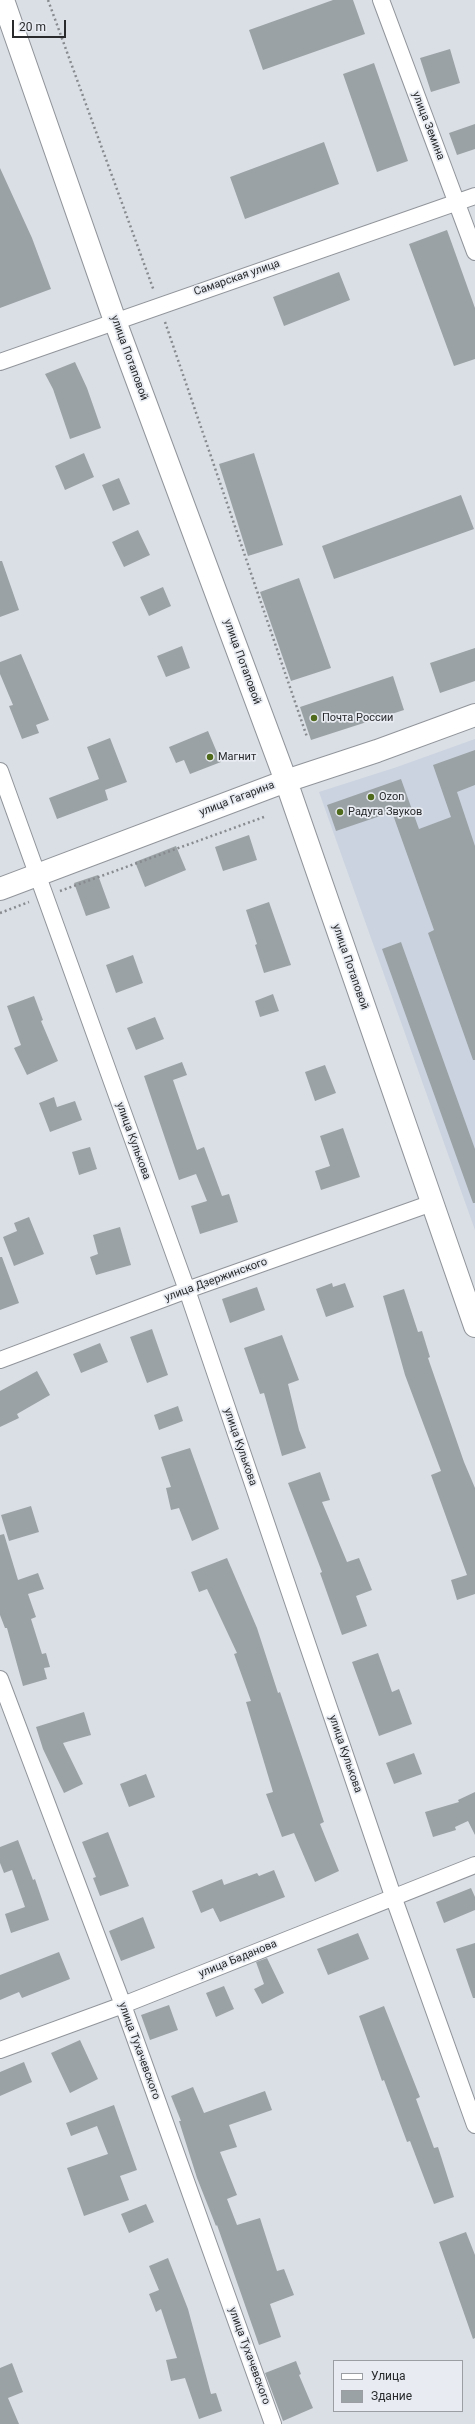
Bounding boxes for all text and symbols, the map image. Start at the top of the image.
scale bar [14,12,68,38]
text: 20 m [19,20,46,34]
street label: улица Земина [409,90,447,162]
street label: Самарская улица [192,257,282,299]
street label: улица Потаповой [107,314,151,402]
street label: улица Потаповой [220,618,264,706]
place label: Почта России [322,711,393,725]
marker: Почта России [309,713,319,723]
place label: Магнит [218,750,256,764]
marker: Магнит [205,752,215,762]
street label: улица Гагарина [198,779,276,819]
place label: Ozon [379,790,404,804]
marker: Ozon [366,792,376,802]
place label: Радуга Звуков [348,805,422,819]
marker: Радуга Звуков [335,807,345,817]
street label: улица Потаповой [329,922,371,1012]
street label: улица Кулькова [113,1100,153,1182]
street label: улица Дзержинского [163,1255,269,1305]
street label: улица Кулькова [220,1406,260,1488]
street label: улица Кулькова [325,1713,365,1795]
street label: улица Баданова [197,1937,279,1981]
street label: улица Тухачевского [115,2001,163,2101]
street label: улица Тухачевского [225,2306,273,2406]
legend [333,2360,463,2412]
text: Улица [371,2369,406,2383]
text: Здание [371,2389,412,2403]

